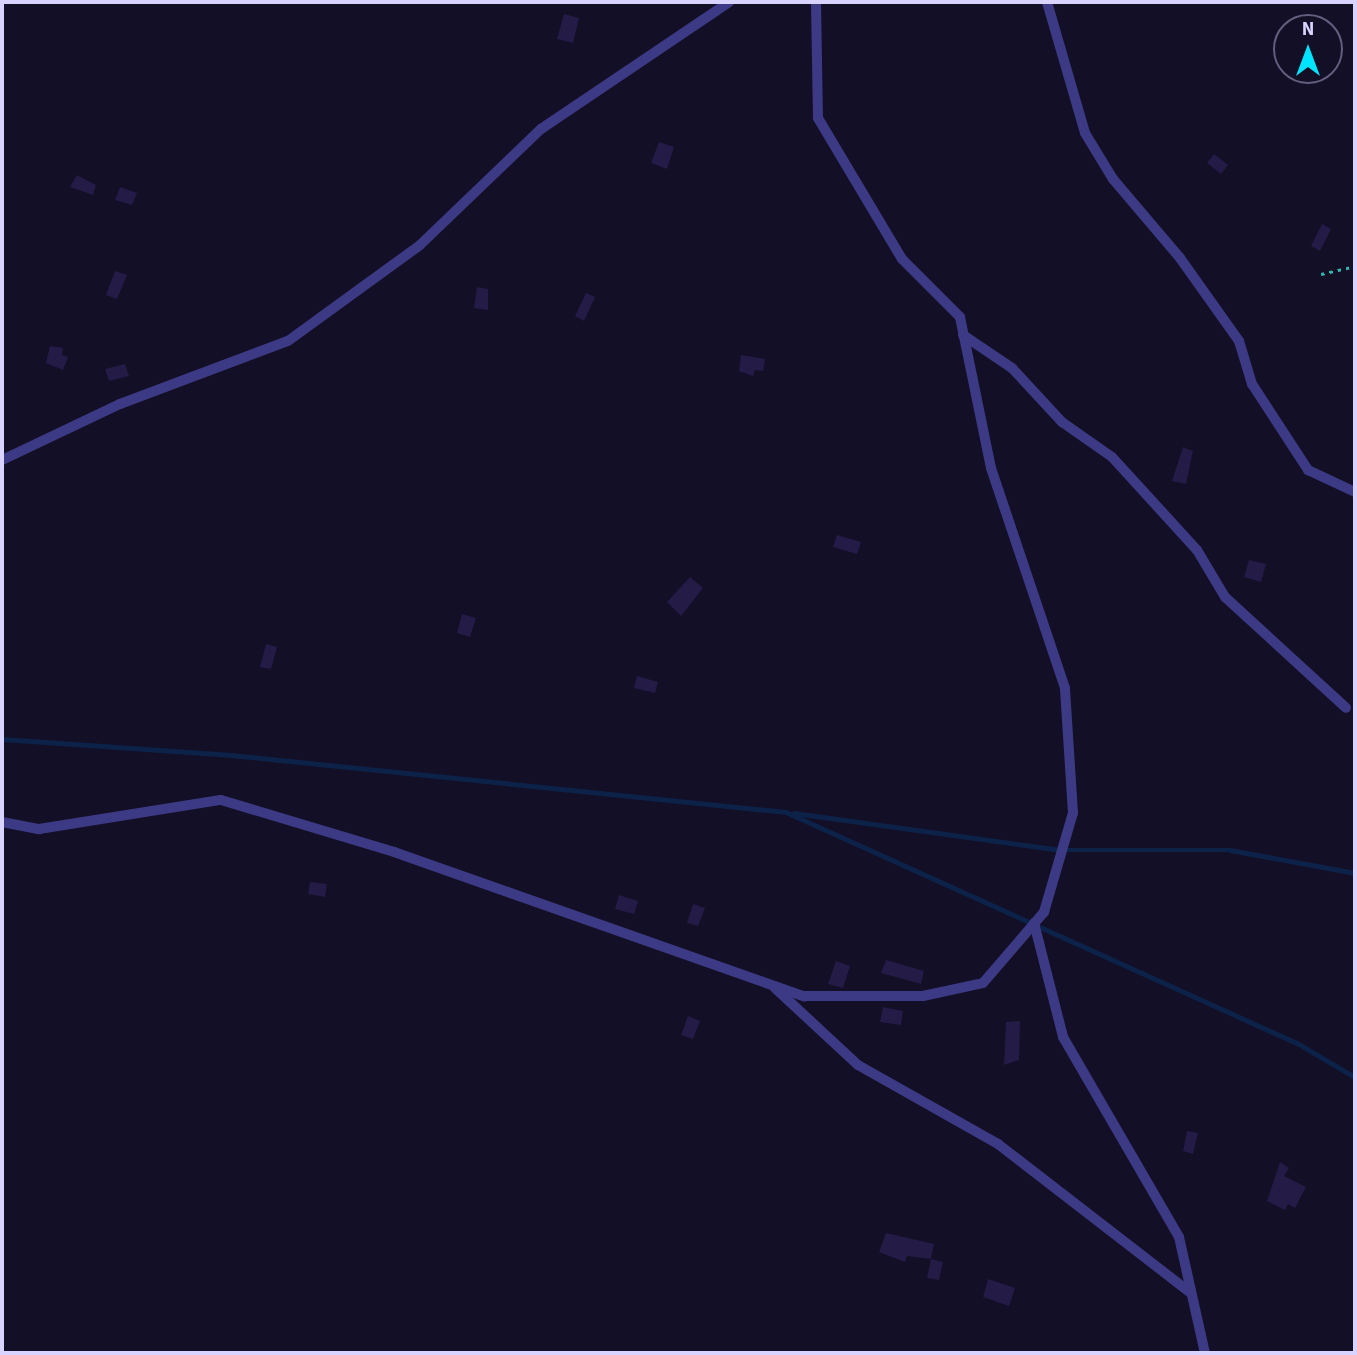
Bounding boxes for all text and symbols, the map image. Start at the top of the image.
north arrow [1273,14,1343,84]
text: N [1302,16,1314,43]

